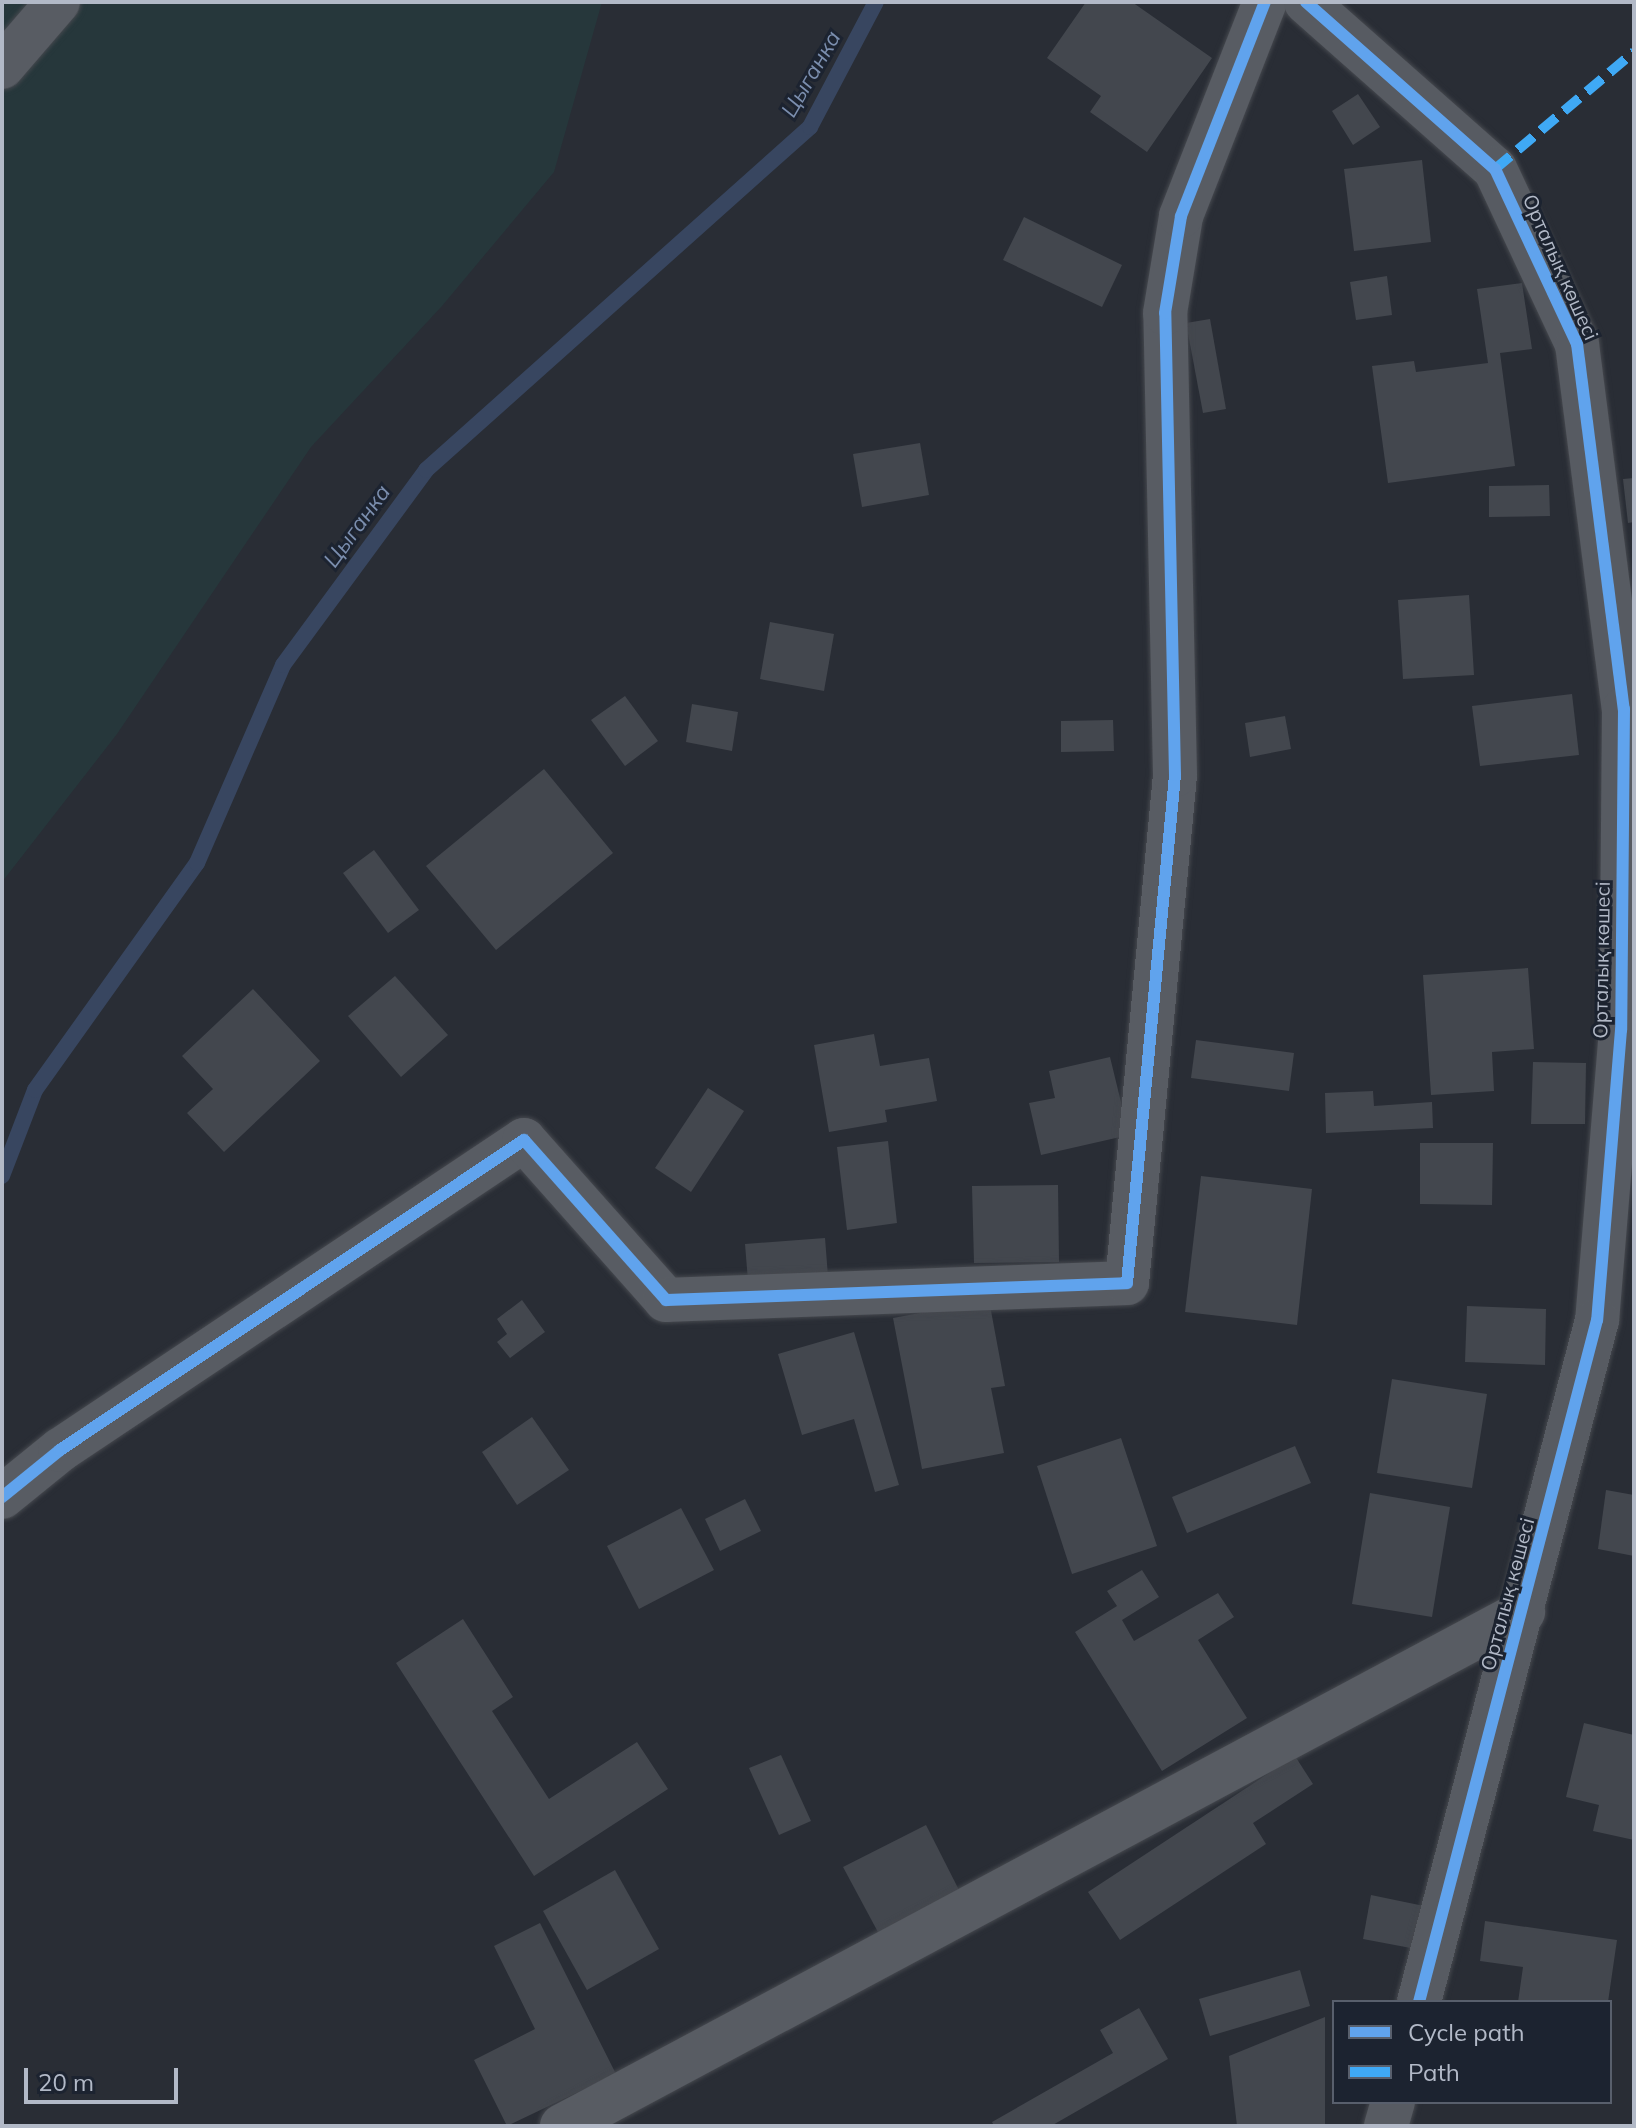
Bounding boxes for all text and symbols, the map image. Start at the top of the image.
water label: Цыганка [776,26,846,122]
street label: Орталық көшесі [1518,190,1604,344]
water label: Цыганка [318,480,396,572]
street label: Орталық көшесі [1588,881,1614,1039]
street label: Орталық көшесі [1475,1515,1539,1673]
legend [1332,2000,1612,2104]
text: Cycle path [1408,2017,1525,2047]
scale bar [28,2052,182,2102]
text: Path [1408,2057,1460,2087]
text: 20 m [38,2067,94,2097]

